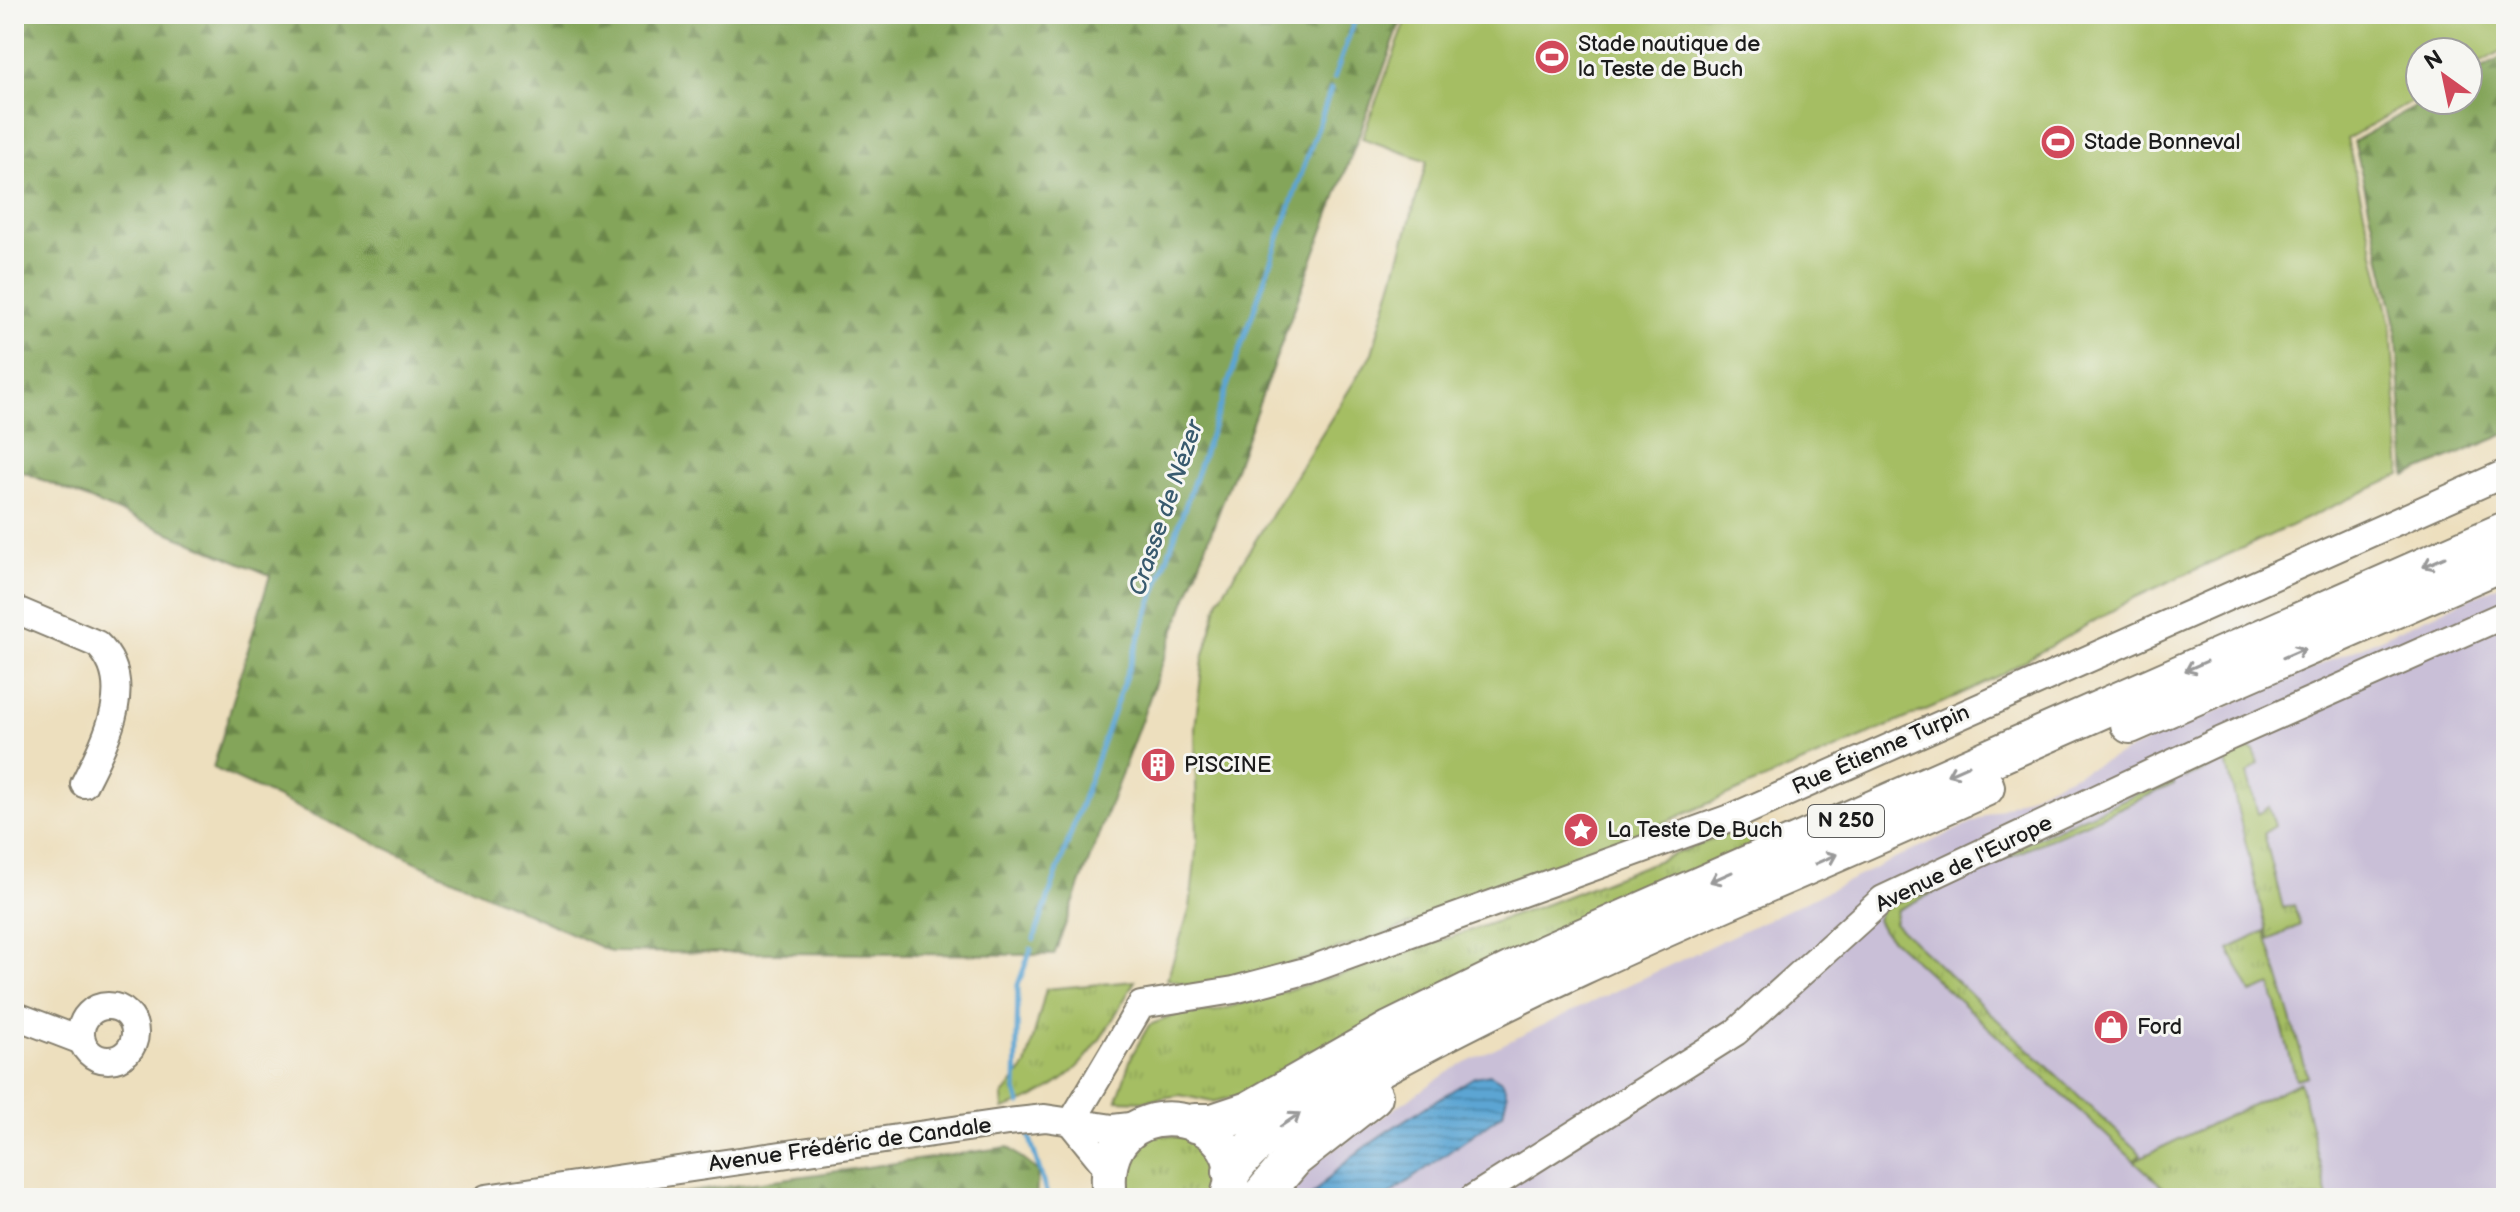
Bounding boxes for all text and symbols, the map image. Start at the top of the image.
place label: Stade nautique de la Teste de Buch [1578,31,1760,83]
north arrow [2404,36,2484,116]
sports icon: Stade nautique de la Teste de Buch [1533,38,1571,76]
text: N [2420,45,2448,76]
sports icon: Stade Bonneval [2039,123,2077,161]
place label: Stade Bonneval [2084,129,2240,156]
water label: Crasse de Nézer [1122,414,1210,599]
one-way arrow [2423,555,2447,570]
one-way arrow [2281,644,2306,659]
one-way arrow [2184,659,2209,674]
street label: Rue Étienne Turpin [1788,698,1974,801]
building icon: PISCINE [1139,746,1177,784]
place label: PISCINE [1184,752,1271,779]
one-way arrow [1946,764,1971,779]
road number: N 250 [1808,805,1884,837]
street label: Avenue de l'Europe [1871,810,2057,918]
place icon: La Teste De Buch [1562,811,1600,849]
place label: La Teste De Buch [1607,817,1783,844]
one-way arrow [1813,851,1837,866]
one-way arrow [1709,870,1734,885]
shop icon: Ford [2092,1008,2130,1046]
place label: Ford [2137,1014,2182,1041]
street label: Avenue Frédéric de Candale [707,1112,993,1178]
one-way arrow [1279,1112,1301,1128]

